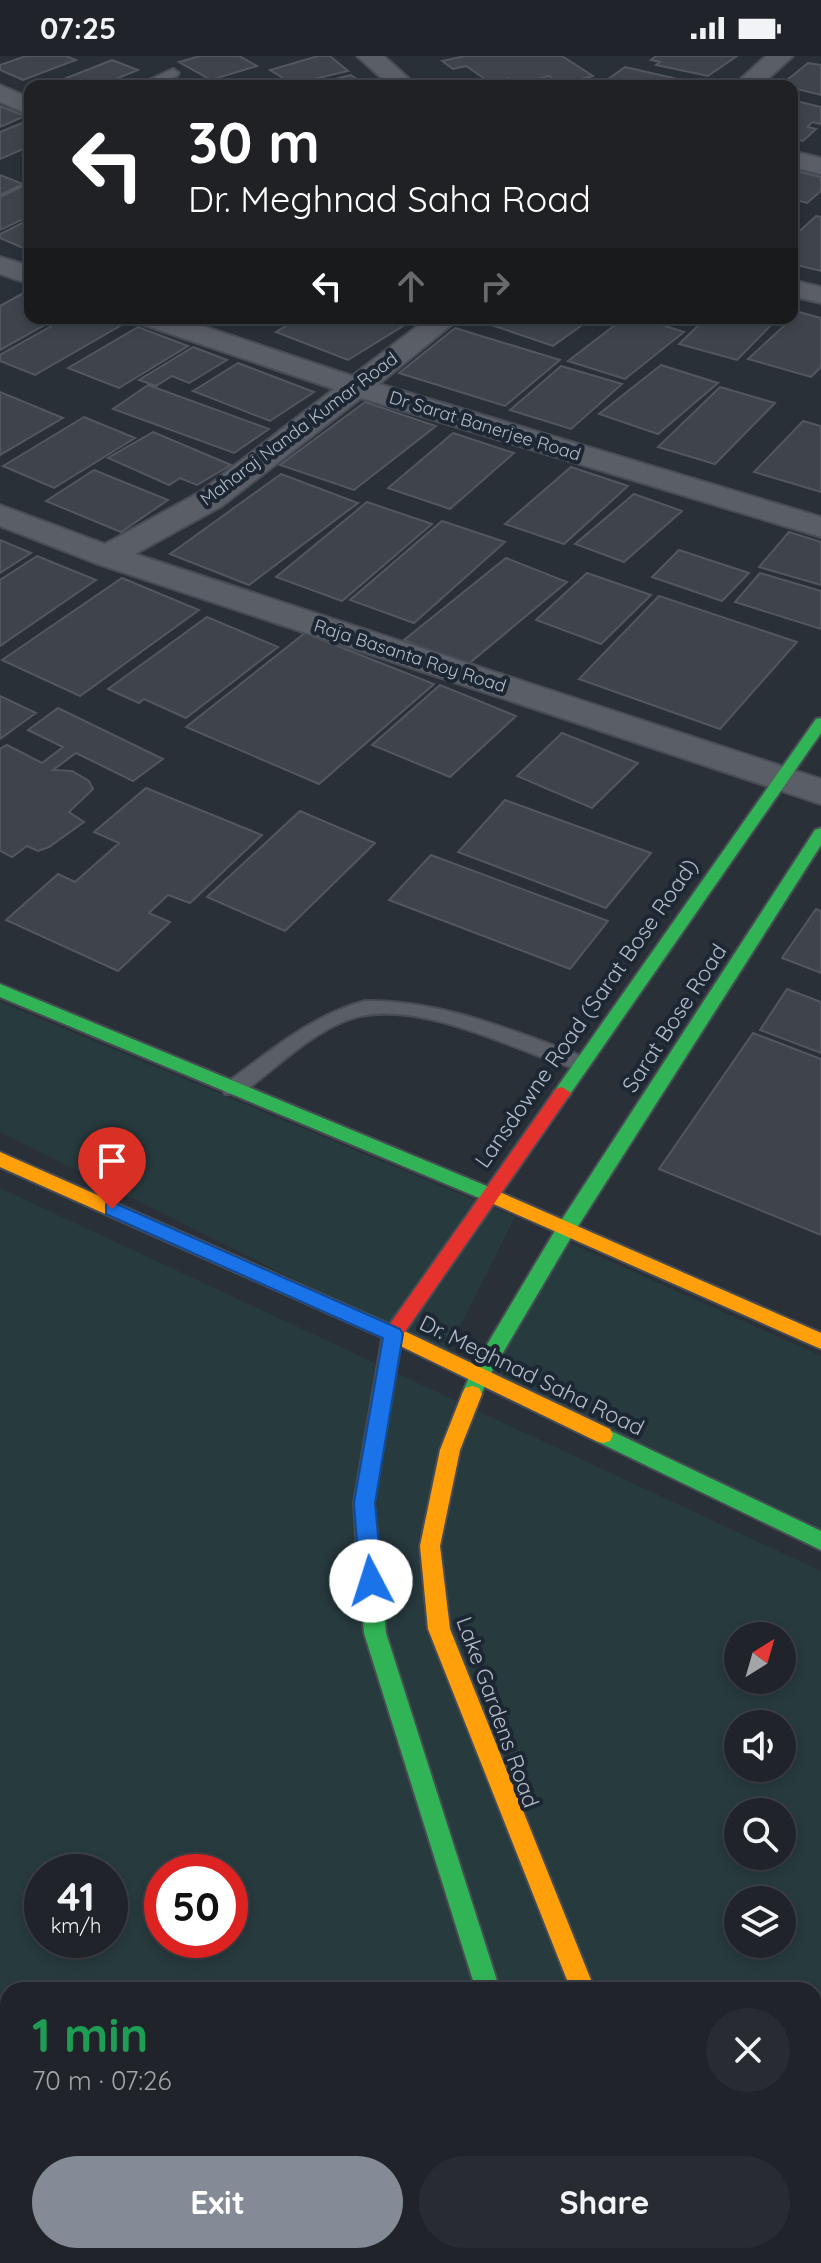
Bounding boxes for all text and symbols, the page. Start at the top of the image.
text: 07:25 [40,9,116,47]
text: 30 m [188,107,320,177]
icon: left [56,112,160,216]
text: Dr. Meghnad Saha Road [188,176,591,221]
icon: left [305,264,349,308]
icon: ahead [389,264,433,308]
icon: right [473,264,517,308]
street label: Maharaj Nanda Kumar Road [195,347,402,510]
street label: Dr Sarat Banerjee Road [387,385,584,466]
street label: Raja Basanta Roy Road [311,614,509,697]
street label: Lansdowne Road (Sarat Bose Road) [469,853,703,1173]
street label: Sarat Bose Road [616,939,732,1097]
pin [78,1127,146,1209]
icon: arrive [90,1139,134,1183]
street label: Dr. Meghnad Saha Road [415,1308,649,1442]
position arrow [329,1539,413,1623]
street label: Lake Gardens Road [450,1613,546,1811]
north arrow [724,1622,796,1694]
map controls [724,1622,796,1958]
button: sound [724,1710,796,1782]
button: search [724,1798,796,1870]
speed limit sign: 50 [144,1854,248,1958]
text: 41 [57,1871,95,1921]
button: layers [724,1886,796,1958]
text: km/h [51,1913,101,1938]
text: 1 min [32,2004,148,2064]
button: close [706,2008,790,2092]
text: 70 m · 07:26 [32,2064,172,2097]
button: Exit [32,2156,403,2248]
button: Share [419,2156,790,2248]

